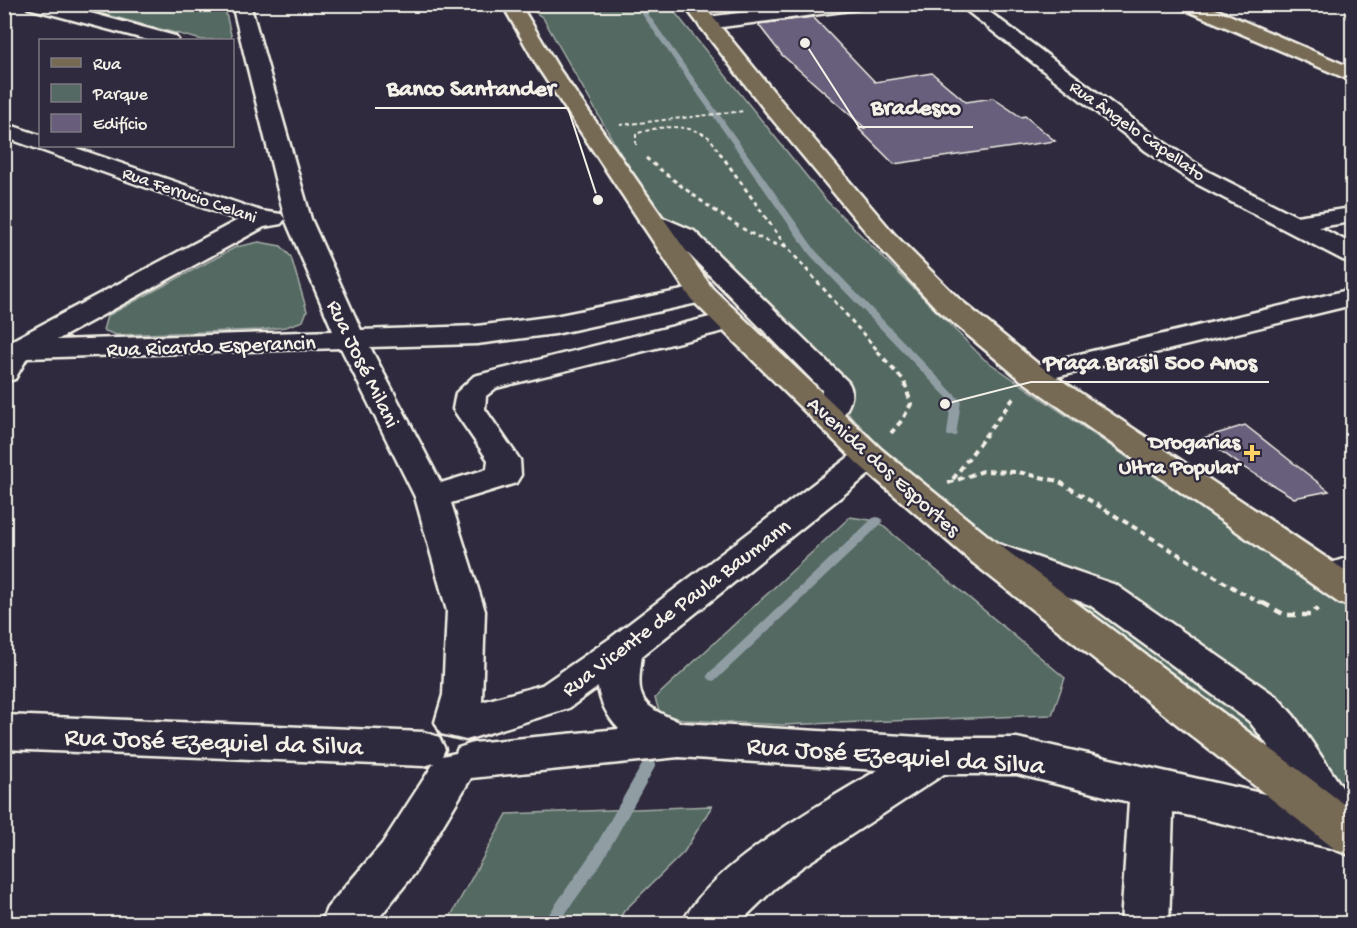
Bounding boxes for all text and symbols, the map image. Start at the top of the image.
legend [39,39,234,147]
text: Rua [93,55,122,76]
callout: Banco Santander [375,66,568,108]
text: Banco Santander [386,76,558,105]
street label: Rua Ângelo Capellato [1065,76,1209,187]
text: Parque [92,85,149,106]
callout: Bradesco [859,85,973,127]
text: Bradesco [870,95,962,124]
text: Edifício [93,115,147,136]
street label: Rua Ferrucio Celani [119,163,259,229]
street label: Rua José Milani [319,296,404,433]
street label: Rua Ricardo Esperancin [106,331,317,365]
callout: Praça Brasil 500 Anos [1031,340,1269,382]
text: Praça Brasil 500 Anos [1041,350,1258,379]
street label: Avenida dos Esportes [800,392,965,544]
place label: Drogarias Ultra Popular [1119,431,1242,482]
marker: Drogarias Ultra Popular [1245,446,1259,460]
street label: Rua Vicente de Paula Baumann [558,514,797,704]
street label: Rua José Ezequiel da Silva [64,723,365,765]
street label: Rua José Ezequiel da Silva [746,732,1047,784]

